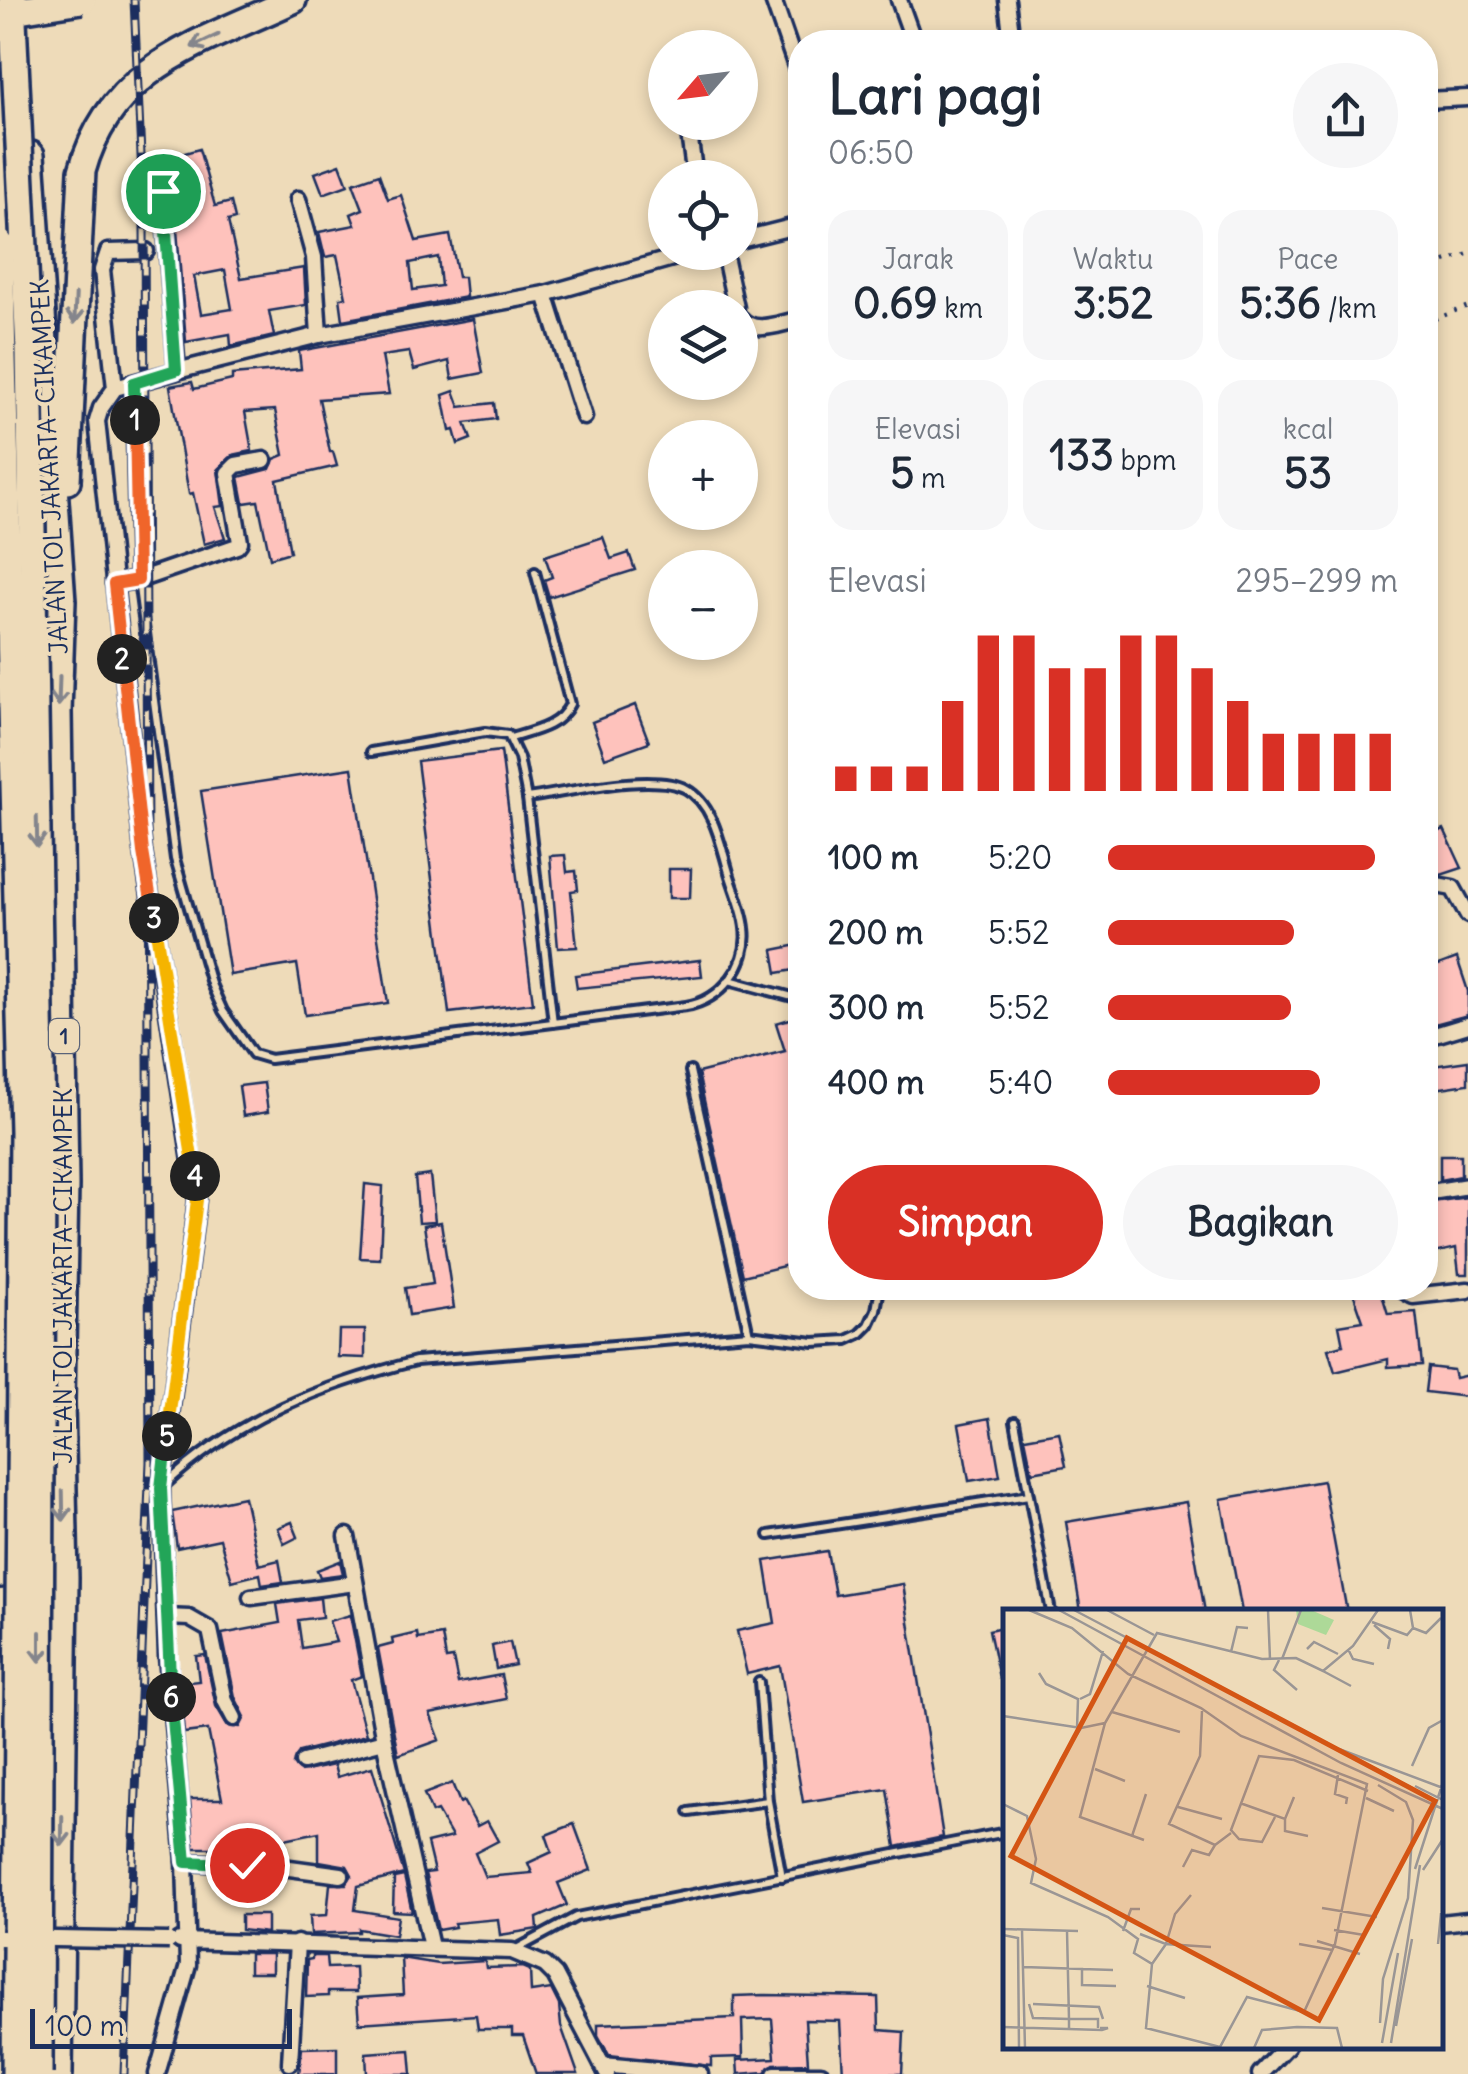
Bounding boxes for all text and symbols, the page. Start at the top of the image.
north arrow [648,30,758,140]
map controls [648,30,758,660]
one-way arrow [191,33,221,52]
text: Lari pagi [828,60,1042,129]
button: share [1293,63,1398,168]
text: 06:50 [828,132,914,173]
pin [121,149,206,234]
button: locate [648,160,758,270]
icon: arrive [136,164,191,219]
text: Jarak [882,241,954,277]
text: Waktu [1073,241,1153,277]
text: Pace [1278,241,1338,277]
text: 0.69 [853,277,938,329]
text: 3:52 [1073,277,1153,329]
text: 5:36 [1239,277,1321,329]
street label: JALAN TOL JAKARTA–CIKAMPEK [23,278,75,655]
button: layers [648,290,758,400]
text: km [938,290,983,326]
text: /km [1321,290,1377,326]
one-way arrow [66,292,85,324]
pin: 1 [110,395,160,445]
text: 1 [129,402,141,438]
text: Elevasi [875,411,961,447]
text: kcal [1283,411,1333,447]
button: + [648,420,758,530]
text: 133 [1049,429,1114,481]
text: bpm [1114,442,1177,478]
text: 5 [890,447,914,499]
text: 53 [1284,447,1332,499]
text: m [914,460,946,496]
button: − [648,550,758,660]
text: Elevasi [828,560,927,601]
text: 295–299 m [1235,560,1398,601]
pin: 2 [97,634,147,684]
text: 2 [114,641,130,677]
one-way arrow [49,675,68,707]
one-way arrow [28,816,46,848]
text: 100 m [828,837,919,878]
text: 5:20 [988,837,1052,878]
pin: 3 [129,893,179,943]
text: 3 [146,900,162,936]
text: 200 m [828,912,923,953]
text: 5:52 [988,912,1050,953]
text: 300 m [828,987,924,1028]
text: 5:52 [988,987,1050,1028]
road number: 1 [49,1019,79,1053]
text: 400 m [828,1062,924,1103]
text: 5:40 [988,1062,1053,1103]
street label: JALAN TOL JAKARTA–CIKAMPEK [47,1088,79,1464]
pin: 4 [170,1151,220,1201]
text: 4 [187,1158,203,1194]
button: Simpan [828,1165,1103,1280]
button: Bagikan [1123,1165,1398,1280]
pin: 5 [142,1411,192,1461]
text: 5 [159,1418,175,1454]
one-way arrow [54,1488,72,1521]
inset map [1003,1609,1443,2049]
one-way arrow [30,1630,50,1662]
pin: 6 [146,1672,196,1722]
text: 6 [163,1679,179,1715]
one-way arrow [52,1814,72,1846]
pin [205,1823,290,1908]
icon: check [220,1838,275,1893]
scale bar [30,2004,292,2048]
text: 100 m [45,2008,124,2044]

